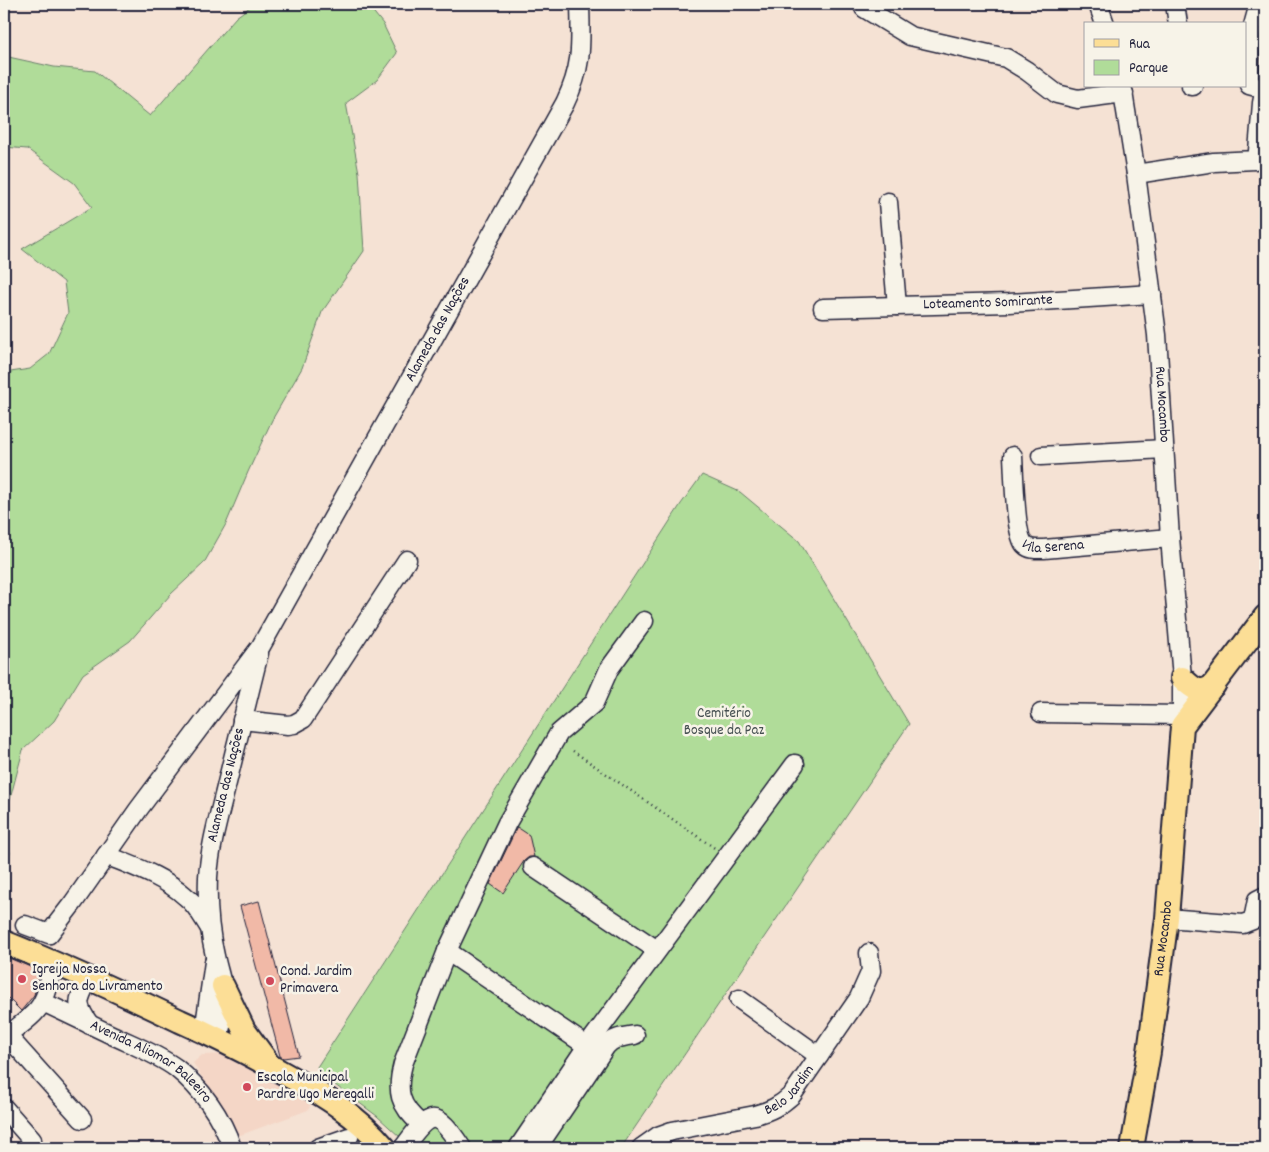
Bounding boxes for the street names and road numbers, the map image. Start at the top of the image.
street label: Alameda das Nações [400,273,476,386]
street label: Loteamento Somirante [923,289,1054,316]
street label: Rua Mocambo [1148,366,1175,443]
street label: Vila Serena [1015,534,1086,560]
street label: Alameda das Nações [202,726,251,844]
street label: Rua Mocambo [1148,899,1179,978]
street label: Avenida Aliomar Baleeiro [86,1015,217,1108]
street label: Belo Jardim [761,1061,820,1122]

